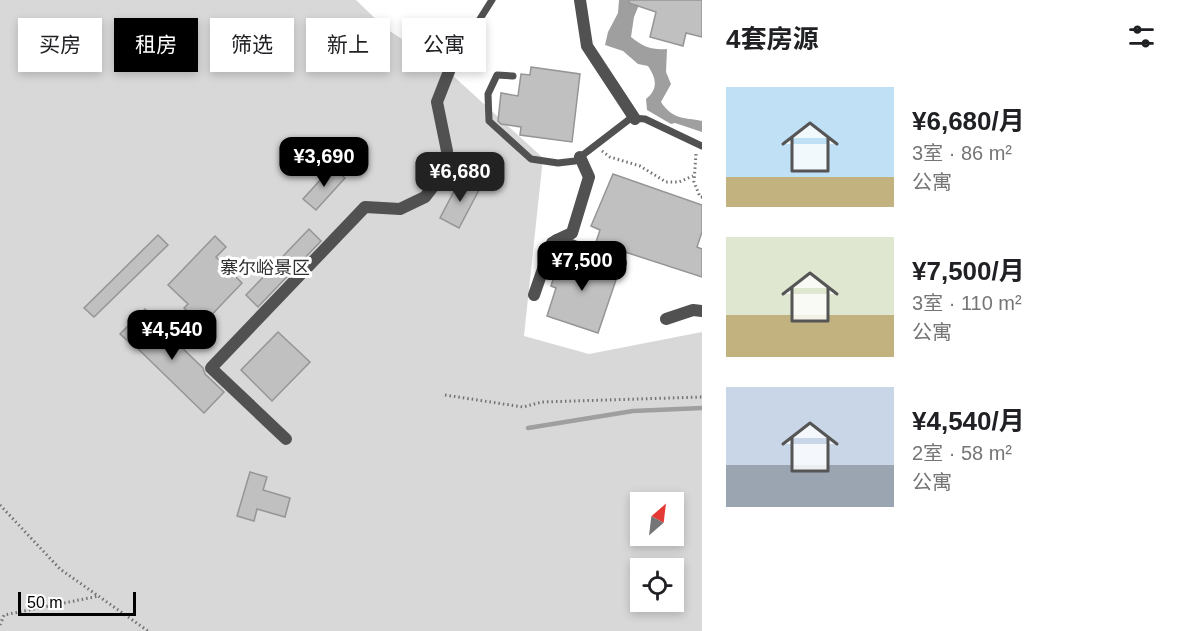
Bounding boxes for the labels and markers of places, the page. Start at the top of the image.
pin: ¥3,690 [275,137,373,188]
pin: ¥6,680 [411,152,509,203]
pin: ¥7,500 [533,241,631,292]
pin: ¥4,540 [123,310,221,361]

